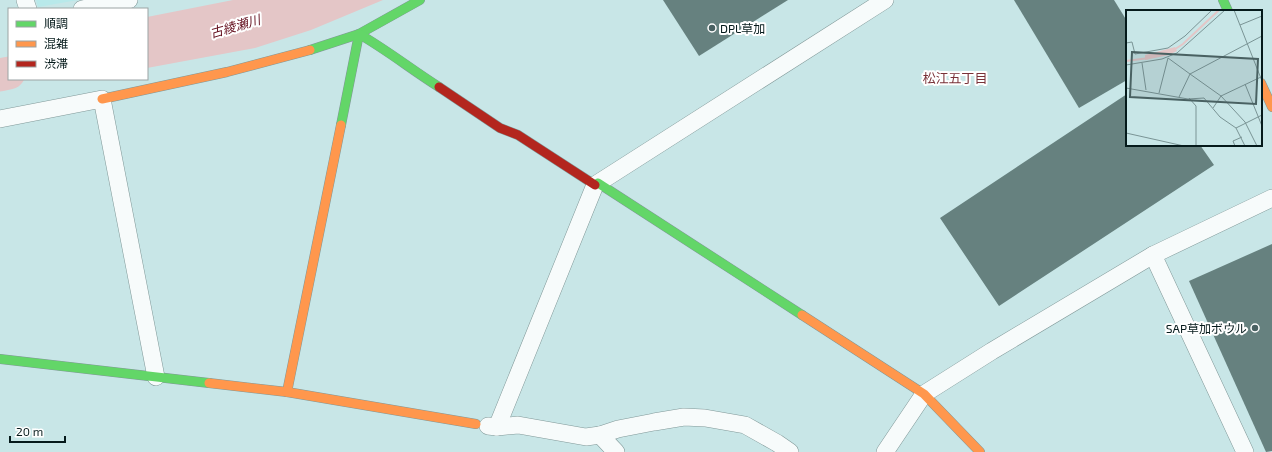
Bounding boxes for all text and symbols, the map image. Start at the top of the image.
legend [8,8,148,80]
inset map [1126,10,1262,146]
water label: 古綾瀬川 [208,11,264,41]
text: 順調 [44,16,68,30]
place label: DPL草加 [720,21,765,35]
marker: DPL草加 [707,23,717,33]
text: 混雑 [44,36,68,50]
text: 渋滞 [44,56,68,70]
district label: 松江五丁目 [922,70,988,86]
place label: SAP草加ボウル [1166,321,1247,335]
marker: SAP草加ボウル [1250,323,1260,333]
scale bar [10,418,65,444]
text: 20 m [16,424,43,438]

